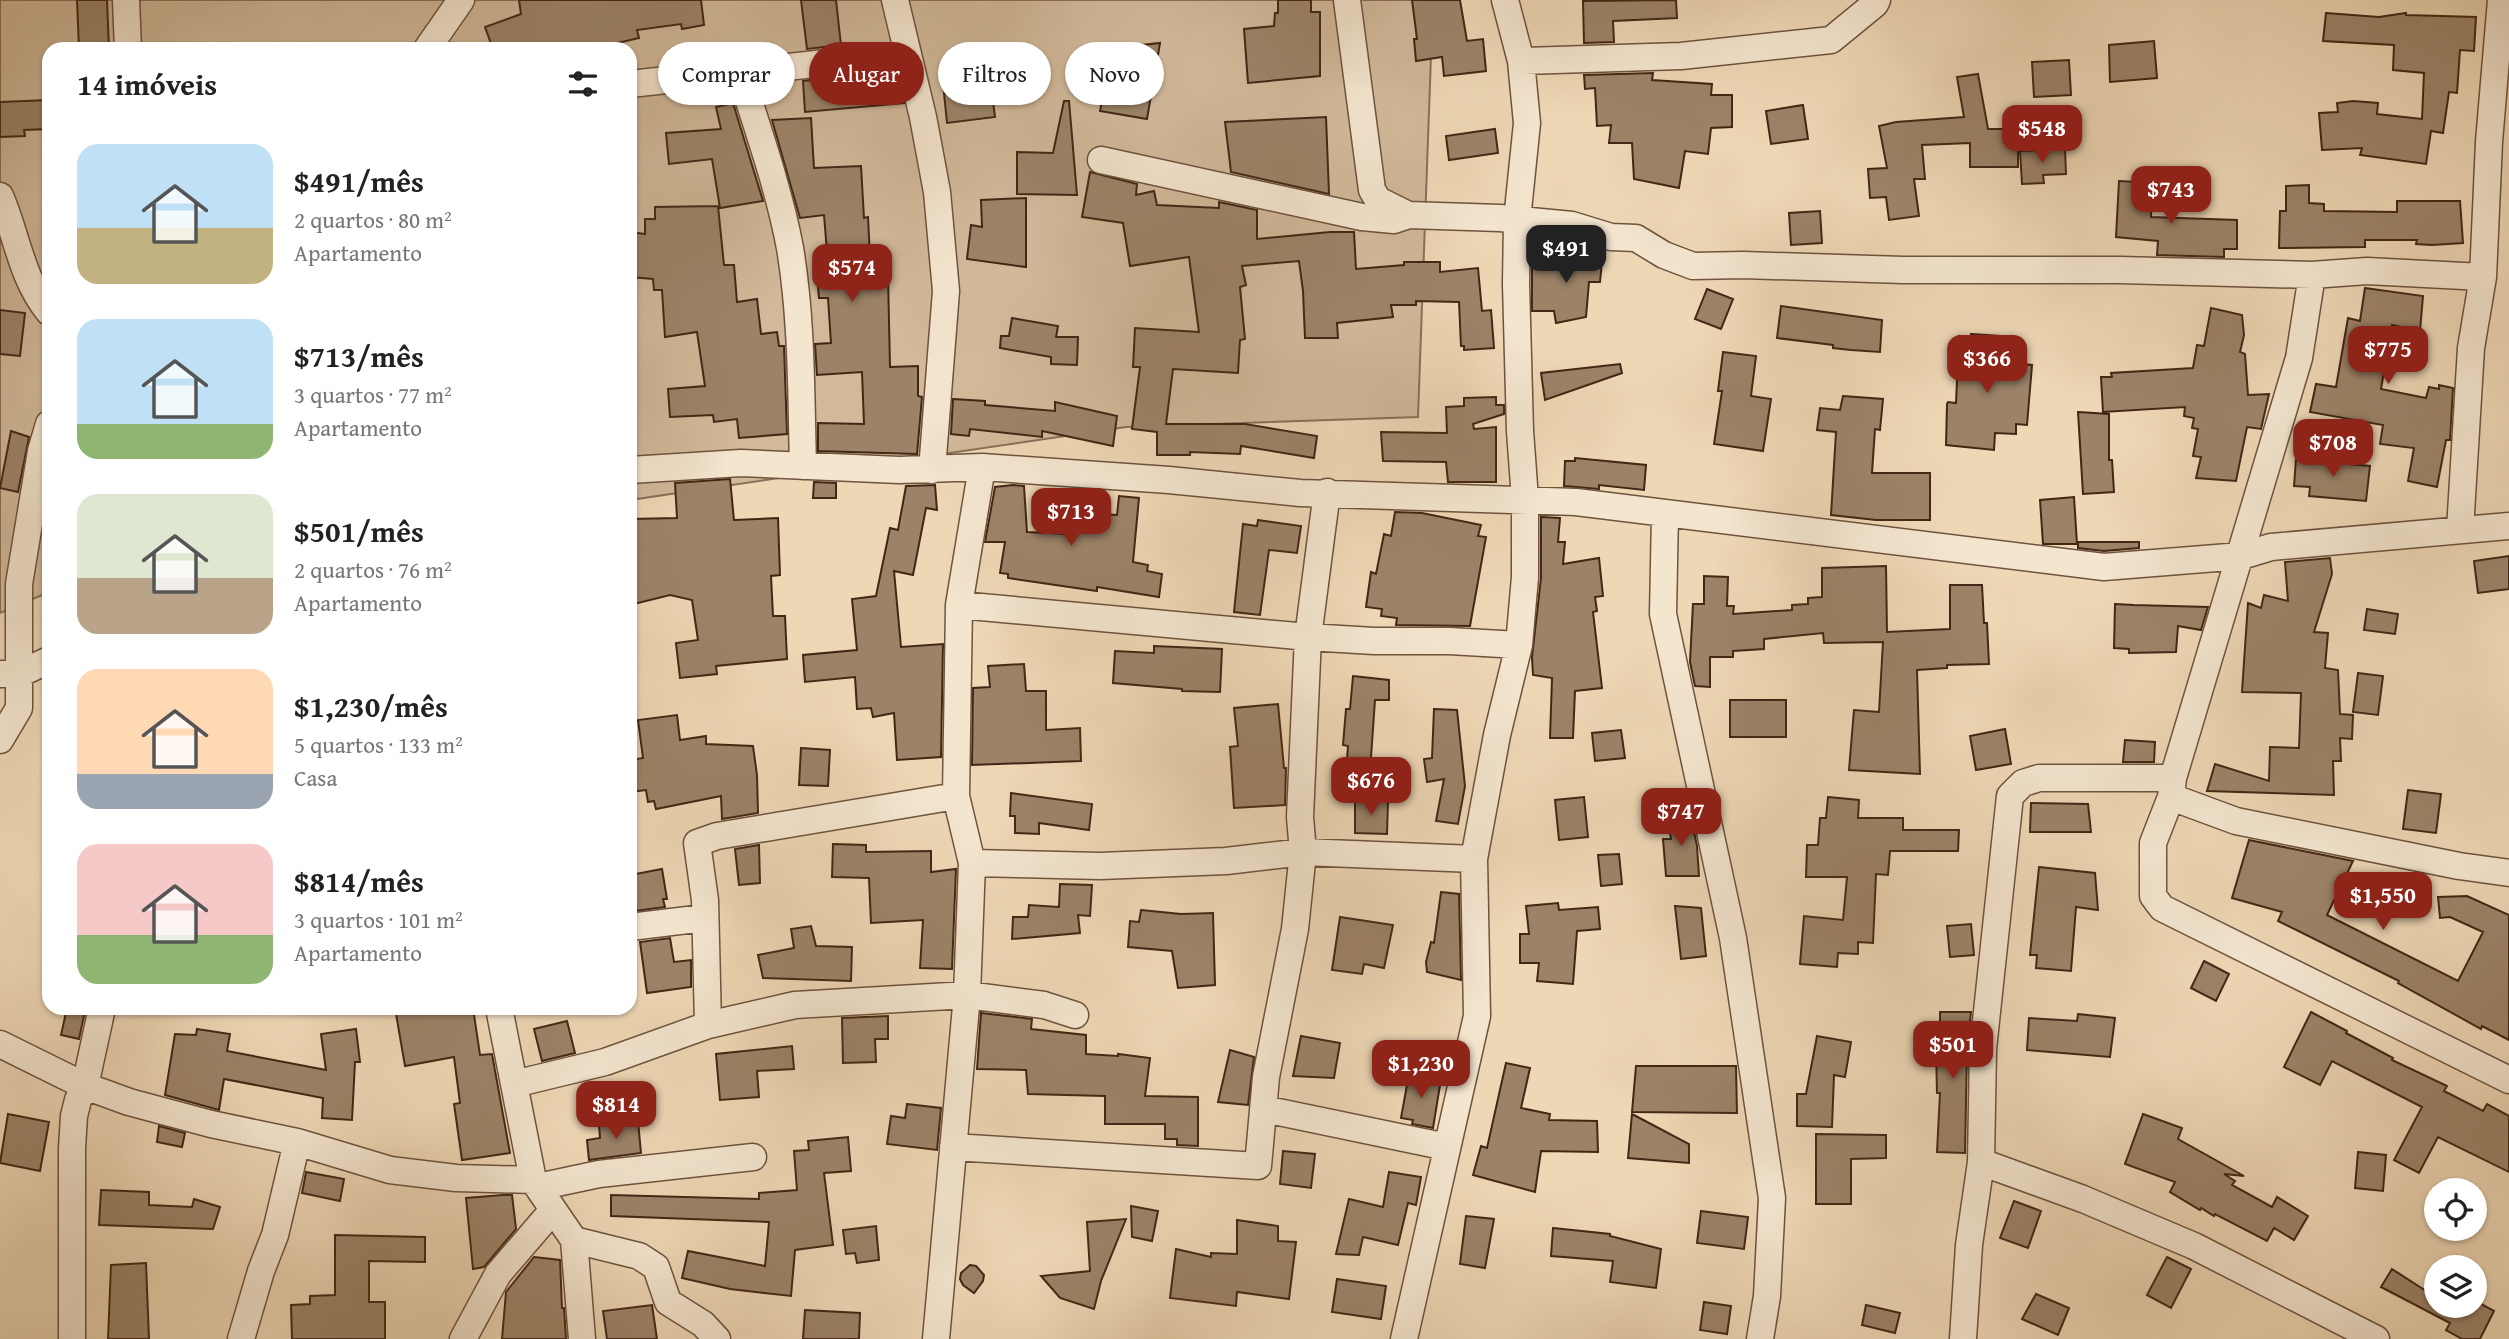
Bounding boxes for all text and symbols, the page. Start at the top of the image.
chip: Comprar [658,42,795,105]
chip: Alugar [809,42,924,105]
chip: Filtros [938,42,1051,105]
chip: Novo [1065,42,1164,105]
text: 14 imóveis [77,62,217,106]
icon: filters [564,65,602,103]
pin: $548 [2001,106,2083,165]
text: $548 [2018,111,2066,144]
text: $491/mês [294,159,424,203]
pin: $743 [2130,166,2212,226]
icon: home [133,172,217,256]
text: $743 [2147,172,2195,205]
text: 2 quartos · 80 m² [294,203,452,236]
pin: $491 [1525,226,1607,285]
text: $491 [1542,231,1590,264]
text: Apartamento [294,236,422,269]
pin: $574 [811,244,893,304]
text: $574 [828,250,876,283]
pin: $775 [2347,326,2429,386]
text: $775 [2364,332,2412,365]
text: $713/mês [294,334,424,378]
pin: $366 [1946,336,2028,395]
text: $366 [1963,341,2011,374]
icon: home [133,347,217,431]
text: 3 quartos · 77 m² [294,378,452,411]
text: Apartamento [294,411,422,444]
pin: $708 [2292,420,2374,479]
text: $708 [2309,425,2357,458]
pin: $713 [1030,489,1112,548]
text: $713 [1047,494,1095,527]
text: $501/mês [294,509,424,553]
icon: home [133,522,217,606]
text: 2 quartos · 76 m² [294,553,452,586]
text: Apartamento [294,586,422,619]
text: $1,230/mês [294,684,448,728]
icon: home [133,697,217,781]
text: 5 quartos · 133 m² [294,728,463,761]
pin: $676 [1330,758,1412,817]
text: Casa [294,761,337,794]
text: $676 [1347,763,1395,796]
pin: $747 [1640,788,1722,848]
text: $747 [1657,794,1705,827]
text: $814/mês [294,859,424,903]
icon: home [133,872,217,956]
pin: $1,550 [2326,872,2440,932]
text: $1,550 [2350,878,2416,911]
text: 3 quartos · 101 m² [294,903,463,936]
text: Apartamento [294,936,422,969]
pin: $501 [1912,1021,1994,1081]
text: $501 [1929,1027,1977,1060]
pin: $1,230 [1364,1040,1478,1100]
text: $1,230 [1388,1046,1454,1079]
pin: $814 [575,1082,657,1141]
text: $814 [592,1087,640,1120]
map controls [2424,1178,2487,1318]
button: locate [2424,1178,2487,1241]
button: layers [2424,1255,2487,1318]

